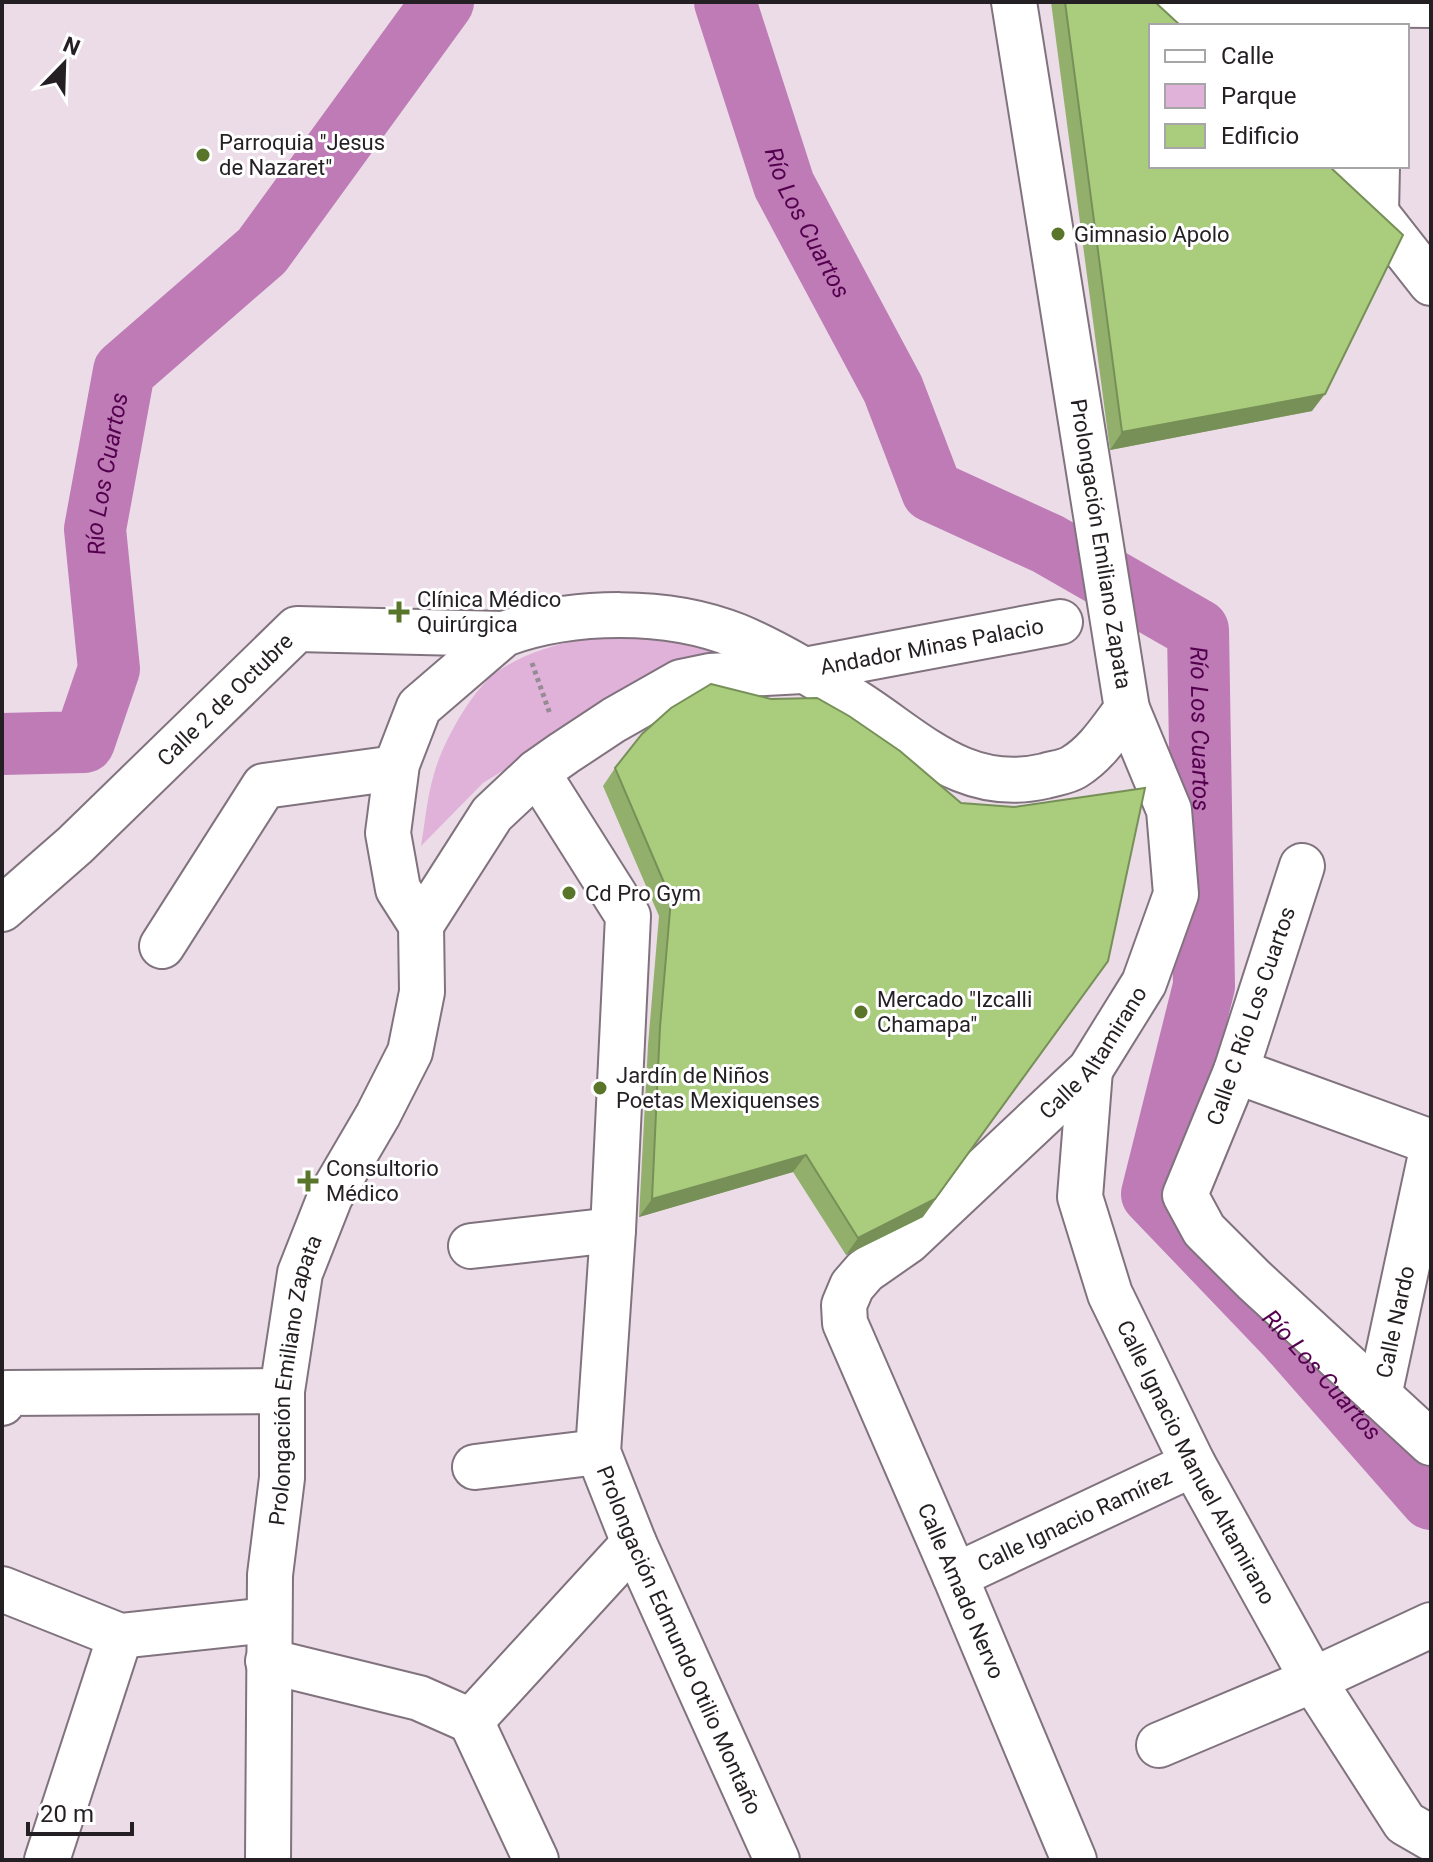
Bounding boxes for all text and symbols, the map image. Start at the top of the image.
north arrow [24,24,104,104]
legend [1149,24,1409,168]
text: N [60,32,84,61]
text: Calle [1221,42,1274,70]
text: Parque [1221,82,1297,110]
text: Edificio [1221,122,1299,150]
place label: Parroquia "Jesus de Nazaret" [219,130,385,180]
water label: Río Los Cuartos [759,144,856,303]
marker: Parroquia "Jesus de Nazaret" [194,146,212,164]
place label: Gimnasio Apolo [1074,222,1230,247]
marker: Gimnasio Apolo [1049,225,1067,243]
water label: Río Los Cuartos [80,390,134,557]
street label: Prolongación Emiliano Zapata [1066,397,1136,691]
place label: Clínica Médico Quirúrgica [417,587,561,637]
marker: Clínica Médico Quirúrgica [388,601,410,623]
street label: Andador Minas Palacio [818,613,1046,679]
street label: Calle 2 de Octubre [152,628,298,771]
water label: Río Los Cuartos [1184,646,1215,811]
place label: Cd Pro Gym [585,881,701,906]
marker: Cd Pro Gym [560,884,578,902]
street label: Calle C Río Los Cuartos [1202,903,1300,1129]
street label: Calle Altamirano [1034,982,1151,1124]
place label: Mercado "Izcalli Chamapa" [877,987,1032,1037]
marker: Mercado "Izcalli Chamapa" [852,1003,870,1021]
place label: Jardín de Niños Poetas Mexiquenses [616,1063,820,1113]
marker: Jardín de Niños Poetas Mexiquenses [591,1079,609,1097]
place label: Consultorio Médico [326,1156,439,1206]
marker: Consultorio Médico [297,1170,319,1192]
street label: Prolongación Emiliano Zapata [264,1231,326,1527]
street label: Calle Nardo [1371,1263,1419,1380]
water label: Río Los Cuartos [1257,1304,1387,1446]
street label: Calle Ignacio Manuel Altamirano [1112,1316,1281,1608]
street label: Prolongación Edmundo Otilio Montaño [592,1462,767,1818]
street label: Calle Ignacio Ramírez [973,1463,1176,1576]
street label: Calle Amado Nervo [913,1500,1009,1682]
scale bar [28,1786,132,1836]
text: 20 m [40,1800,94,1828]

